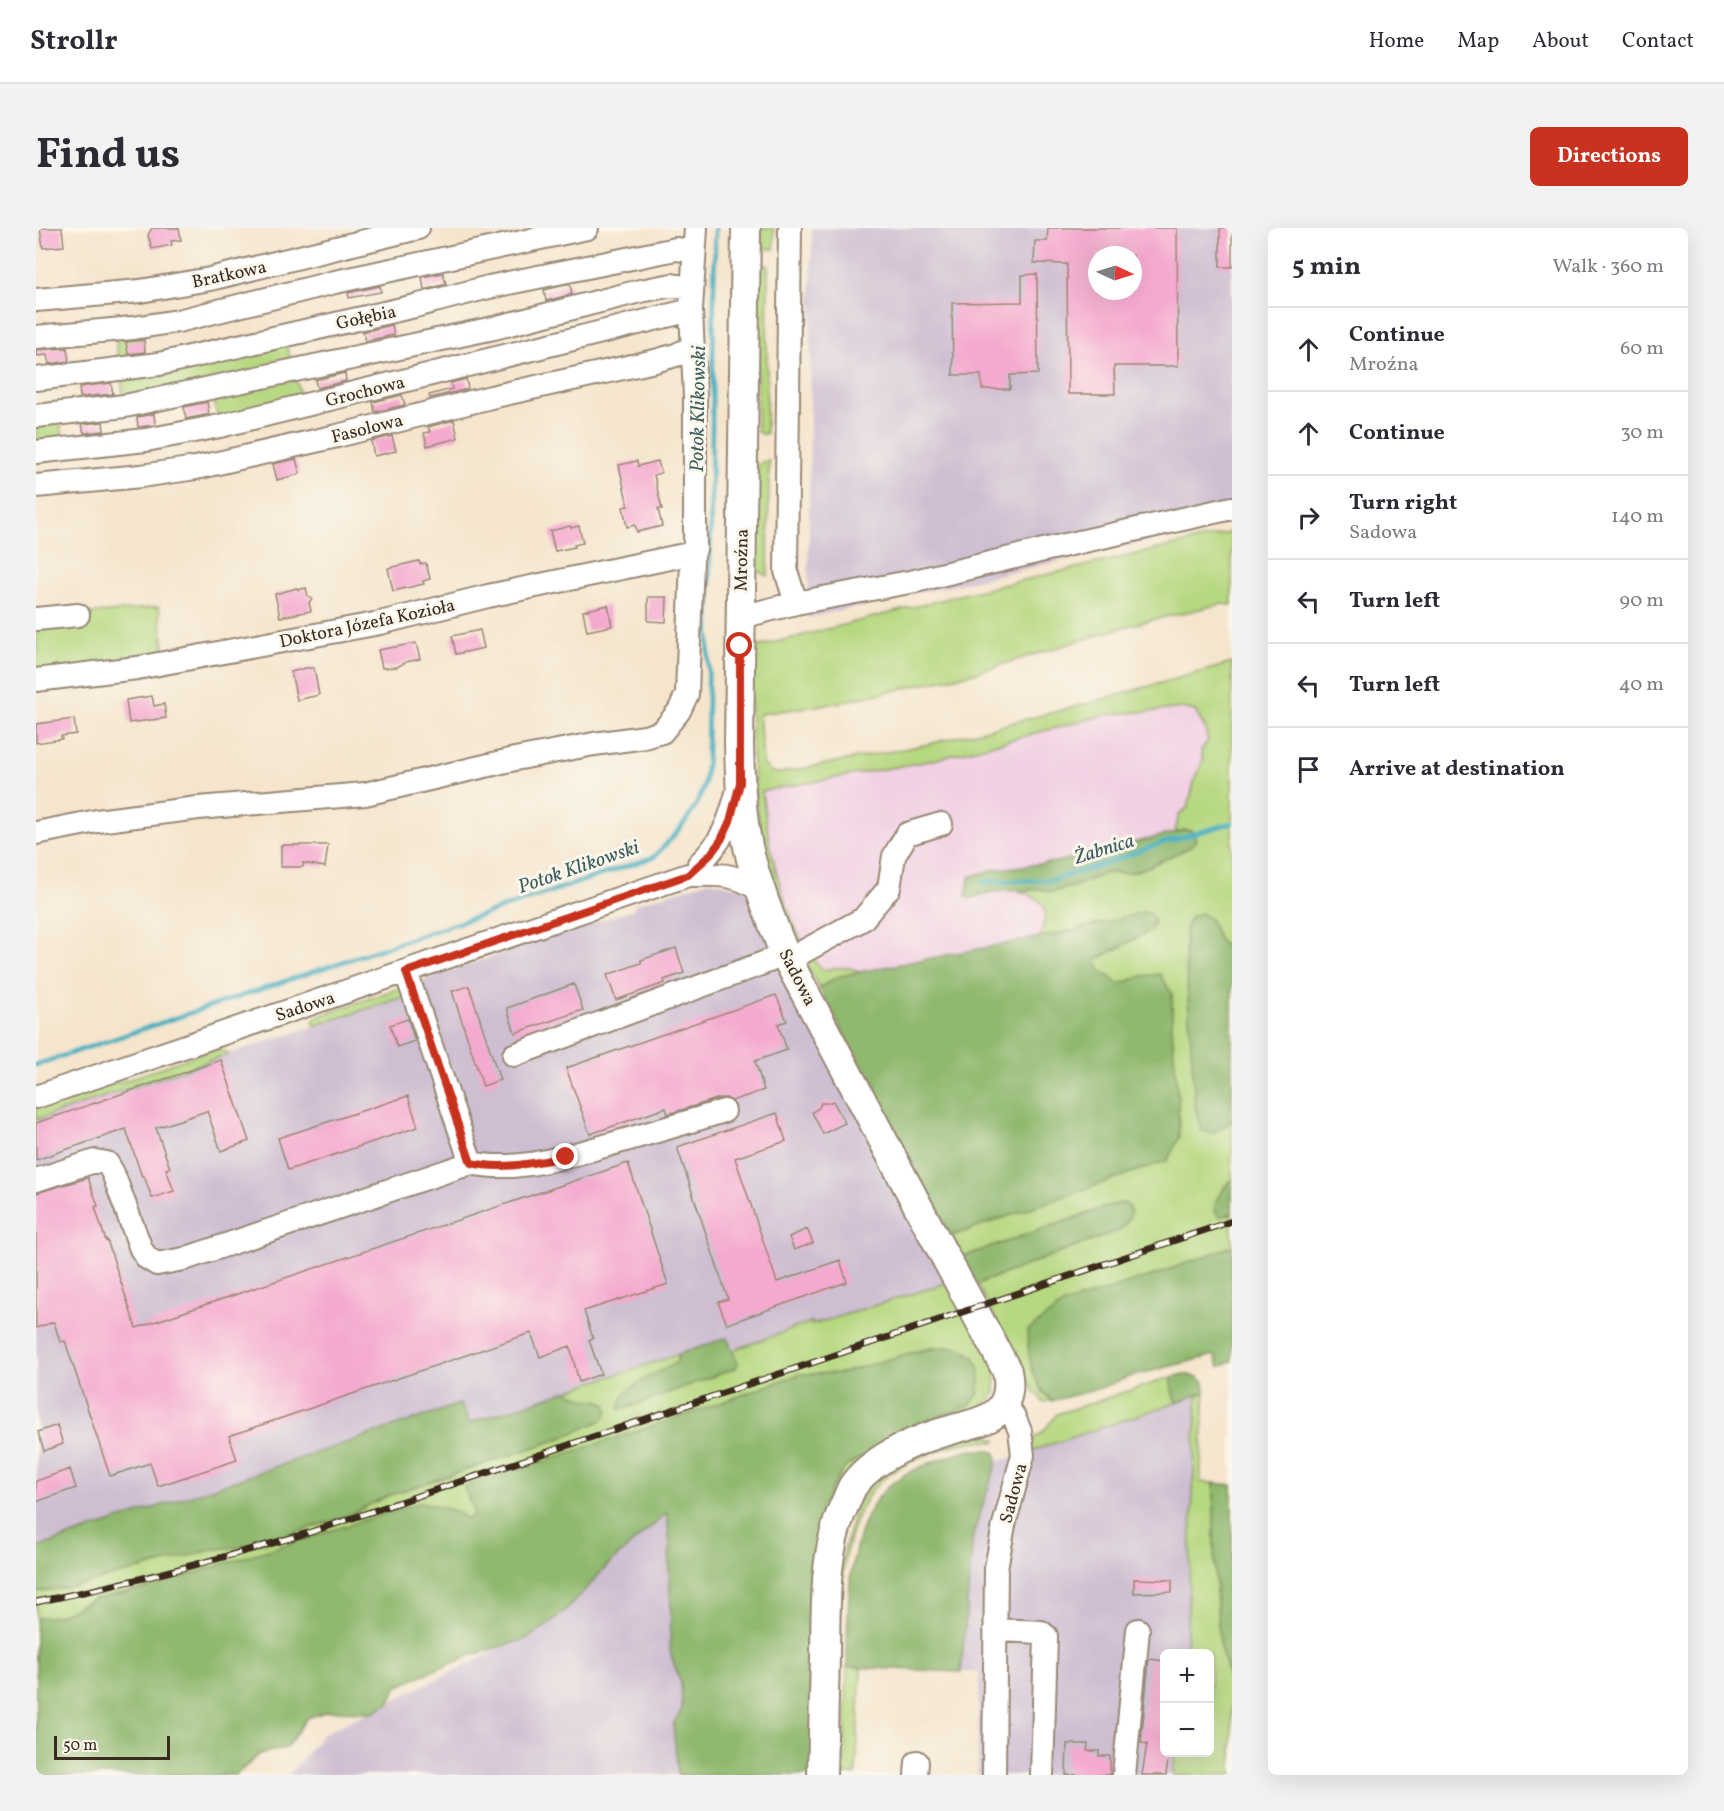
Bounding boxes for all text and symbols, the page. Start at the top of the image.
text: Strollr [30,22,118,61]
text: Home [1369,27,1424,56]
text: Map [1457,27,1499,56]
text: About [1532,27,1589,56]
text: Contact [1622,27,1694,56]
text: Find us [36,127,180,186]
button: Directions [1530,127,1688,186]
north arrow [1088,246,1142,300]
text: 5 min [1292,249,1361,285]
text: Walk · 360 m [1552,253,1664,281]
street label: Bratkowa [190,255,269,296]
street label: Gołębia [334,300,399,337]
text: Continue [1349,320,1445,351]
icon: ahead [1292,333,1325,366]
text: 60 m [1620,335,1664,363]
water label: Potok Klikowski [684,345,714,473]
text: Mroźna [1349,351,1419,379]
street label: Grochowa [323,371,408,414]
street label: Fasolowa [329,408,406,450]
icon: ahead [1292,417,1325,450]
text: Continue [1349,418,1445,449]
text: 30 m [1620,419,1664,447]
text: Turn right [1349,488,1457,519]
icon: right [1292,501,1325,534]
text: 140 m [1611,503,1664,531]
text: Sadowa [1349,519,1417,547]
street label: Mroźna [729,528,756,592]
icon: left [1292,585,1325,618]
text: Turn left [1349,586,1440,617]
text: 90 m [1620,587,1664,615]
street label: Doktora Józefa Kozioła [277,594,458,655]
route start [726,632,752,658]
icon: left [1292,669,1325,702]
text: Turn left [1349,670,1440,701]
text: 40 m [1619,671,1664,699]
icon: arrive [1292,753,1325,786]
text: Arrive at destination [1349,754,1565,785]
water label: Żabnica [1070,828,1138,873]
water label: Potok Klikowski [514,834,644,902]
street label: Sadowa [772,945,822,1011]
street label: Sadowa [272,986,339,1029]
route end [552,1143,578,1169]
street label: Sadowa [994,1460,1034,1526]
map controls [1160,1649,1214,1757]
button: + [1160,1649,1214,1703]
button: − [1160,1703,1214,1757]
scale bar [54,1733,170,1760]
text: 50 m [63,1735,97,1757]

